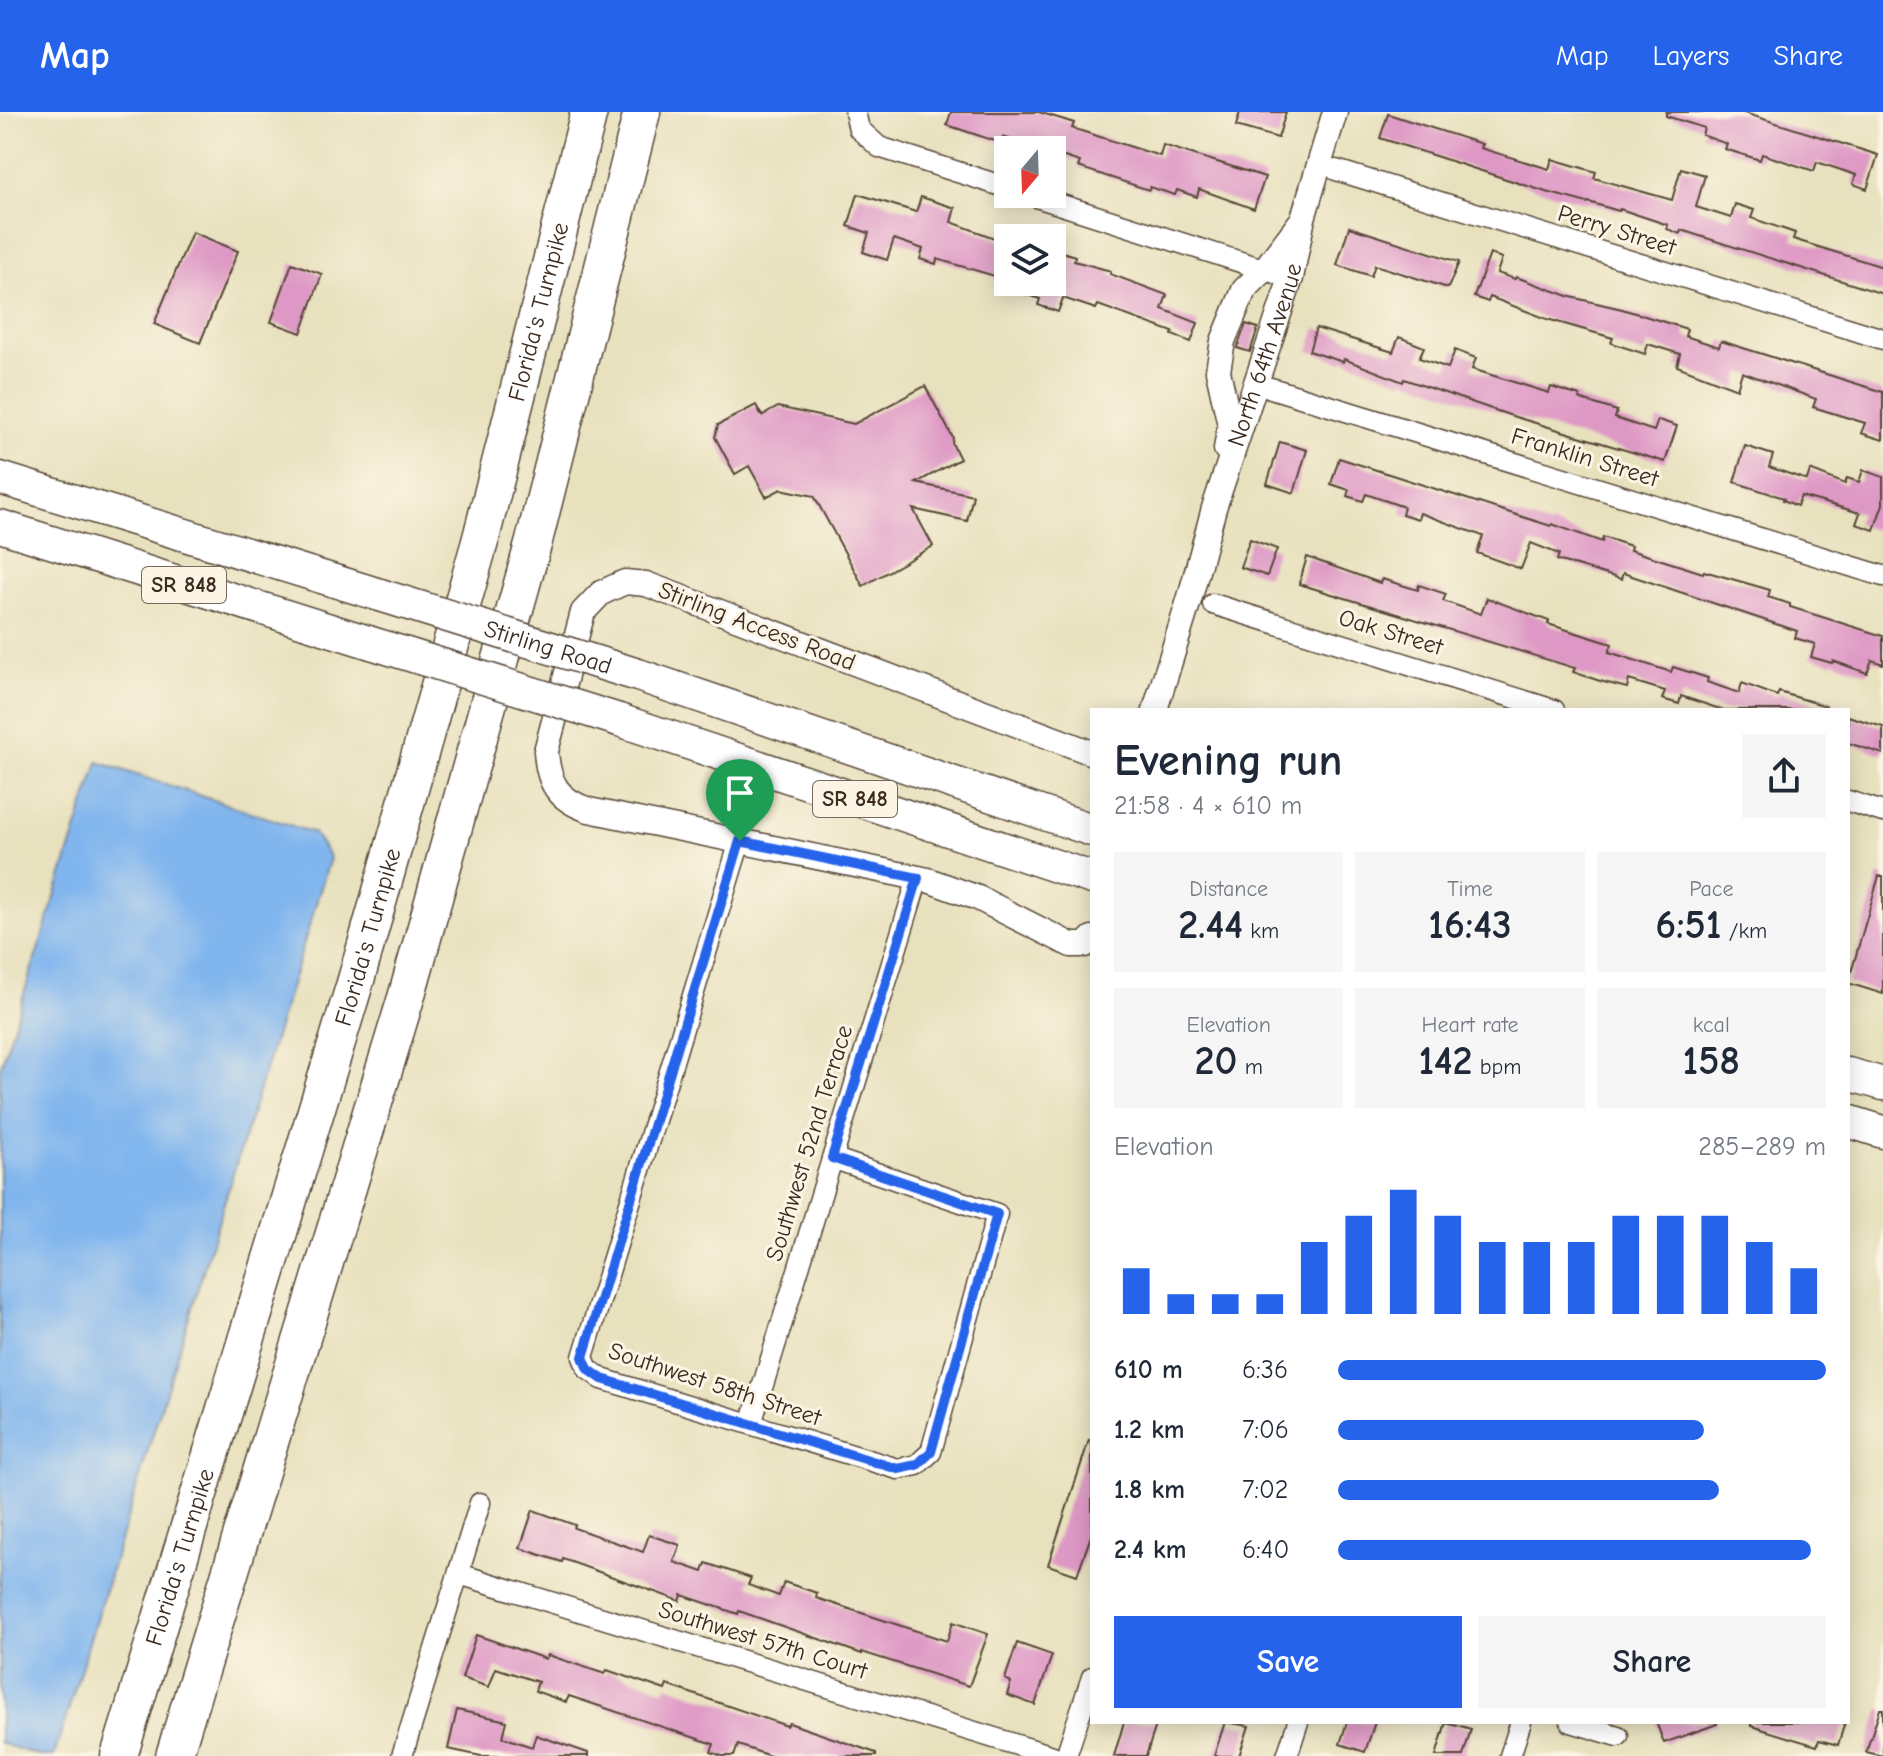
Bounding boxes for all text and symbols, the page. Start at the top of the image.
text: Map [40,34,110,78]
text: Map [1556,40,1609,72]
text: Layers [1653,40,1729,72]
text: Share [1773,40,1843,72]
north arrow [994,136,1066,208]
map controls [994,136,1066,296]
street label: Perry Street [1554,199,1681,262]
street label: Florida's Turnpike [502,219,574,404]
button: layers [994,224,1066,296]
street label: North 64th Avenue [1222,261,1308,450]
street label: Franklin Street [1508,421,1663,493]
road number: SR 848 [142,567,226,603]
street label: Stirling Access Road [655,576,859,676]
street label: Oak Street [1335,603,1448,661]
street label: Stirling Road [481,614,615,680]
button: share [1742,734,1826,818]
text: Evening run [1114,735,1342,786]
pin [706,759,774,841]
icon: arrive [718,771,762,815]
road number: SR 848 [813,781,897,817]
text: 21:58 · 4 × 610 m [1114,791,1302,821]
street label: Florida's Turnpike [329,845,407,1029]
text: Distance [1189,876,1268,902]
text: Time [1447,876,1493,902]
text: Pace [1689,876,1734,902]
text: 2.44 [1178,902,1243,948]
text: 16:43 [1428,902,1512,948]
text: 6:51 [1655,902,1722,948]
text: km [1243,918,1279,944]
text: /km [1722,918,1767,944]
text: Elevation [1187,1012,1271,1038]
text: Heart rate [1421,1012,1518,1038]
text: kcal [1693,1012,1730,1038]
street label: Southwest 52nd Terrace [760,1022,858,1264]
text: 20 [1194,1038,1237,1084]
text: 142 [1418,1038,1472,1084]
text: 158 [1683,1038,1740,1084]
text: m [1237,1054,1263,1080]
text: bpm [1472,1054,1521,1080]
text: Elevation [1114,1132,1214,1162]
text: 285–289 m [1698,1132,1826,1162]
street label: Southwest 58th Street [605,1336,826,1432]
text: 610 m [1114,1355,1183,1385]
text: 6:36 [1242,1355,1288,1385]
text: 1.2 km [1114,1415,1185,1445]
text: 7:06 [1242,1415,1289,1445]
street label: Florida's Turnpike [140,1465,220,1649]
text: 1.8 km [1114,1475,1185,1505]
text: 7:02 [1242,1475,1288,1505]
text: 2.4 km [1114,1535,1186,1565]
text: 6:40 [1242,1535,1289,1565]
street label: Southwest 57th Court [655,1595,872,1685]
button: Save [1114,1616,1462,1708]
button: Share [1478,1616,1826,1708]

